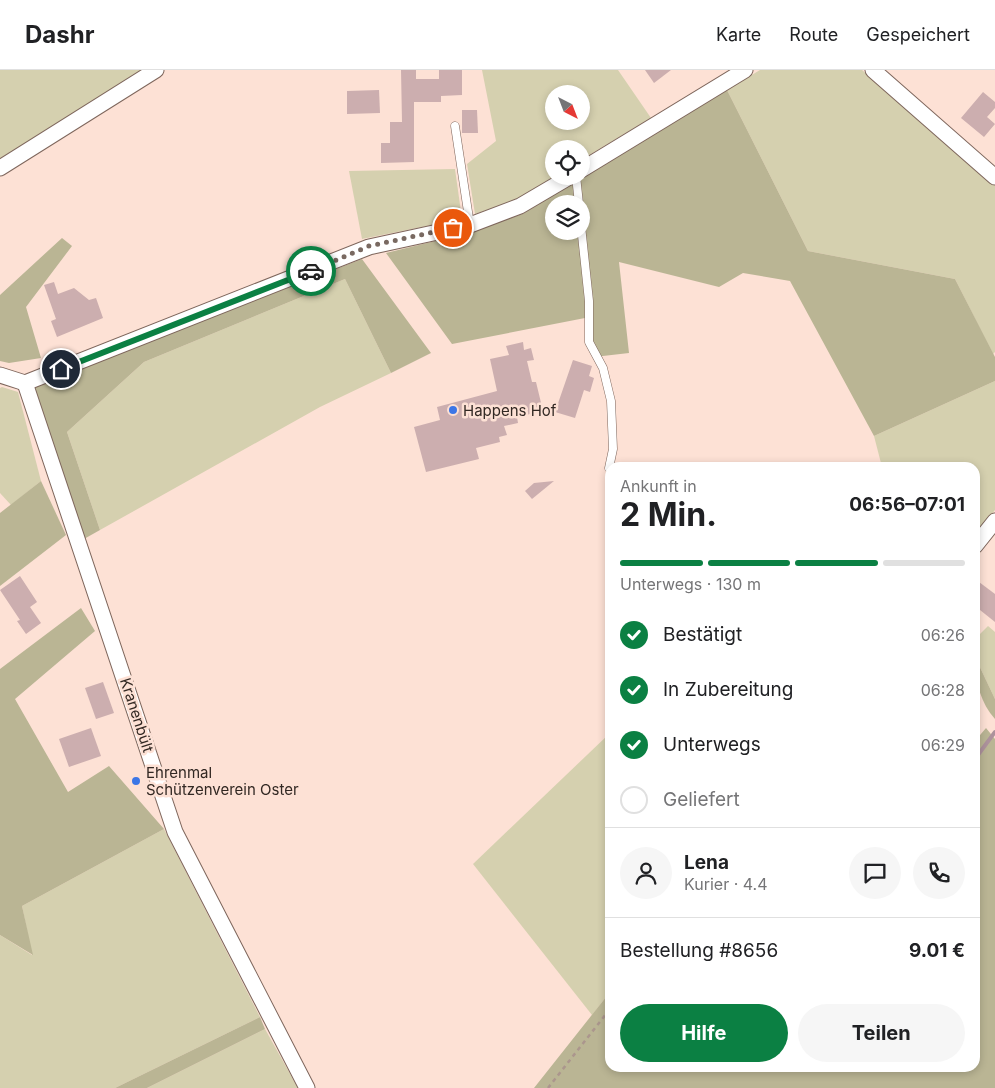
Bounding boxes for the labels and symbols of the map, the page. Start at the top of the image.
north arrow [545,85,590,130]
pin [432,207,474,249]
courier [286,246,336,296]
pin [40,348,82,390]
place label: Happens Hof [463,401,557,420]
marker: Happens Hof [447,404,459,416]
street label: Kranenbült [116,675,158,755]
place label: Ehrenmal Schützenverein Oster [146,763,299,799]
marker: Ehrenmal Schützenverein Oster [130,775,142,787]

